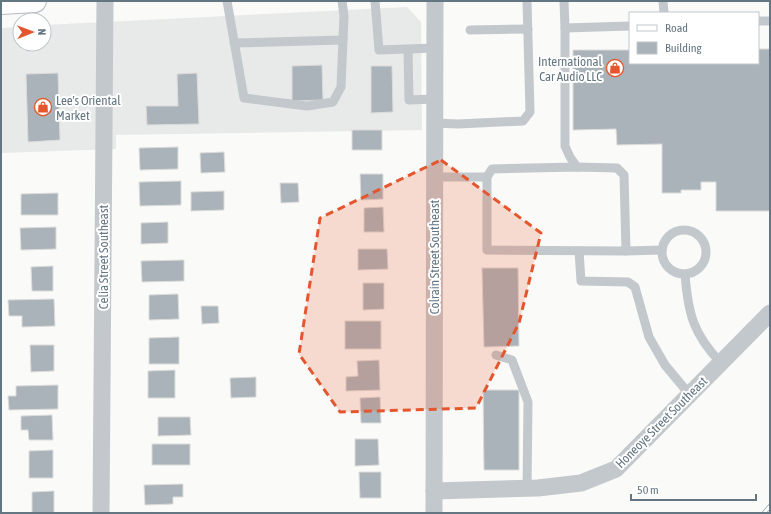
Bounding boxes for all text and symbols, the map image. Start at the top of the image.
north arrow [12,12,52,52]
legend [629,12,759,64]
text: Road [665,21,688,35]
text: N [36,28,48,35]
text: Building [665,41,703,55]
place label: International Car Audio LLC [538,54,603,84]
shop icon: International Car Audio LLC [605,58,625,78]
place label: Lee's Oriental Market [56,93,121,123]
shop icon: Lee's Oriental Market [33,97,53,117]
street label: Colrain Street Southeast [427,199,442,314]
street label: Celia Street Southeast [96,204,111,309]
street label: Honeoye Street Southeast [612,373,710,471]
scale bar [631,476,756,502]
text: 50 m [637,483,659,497]

